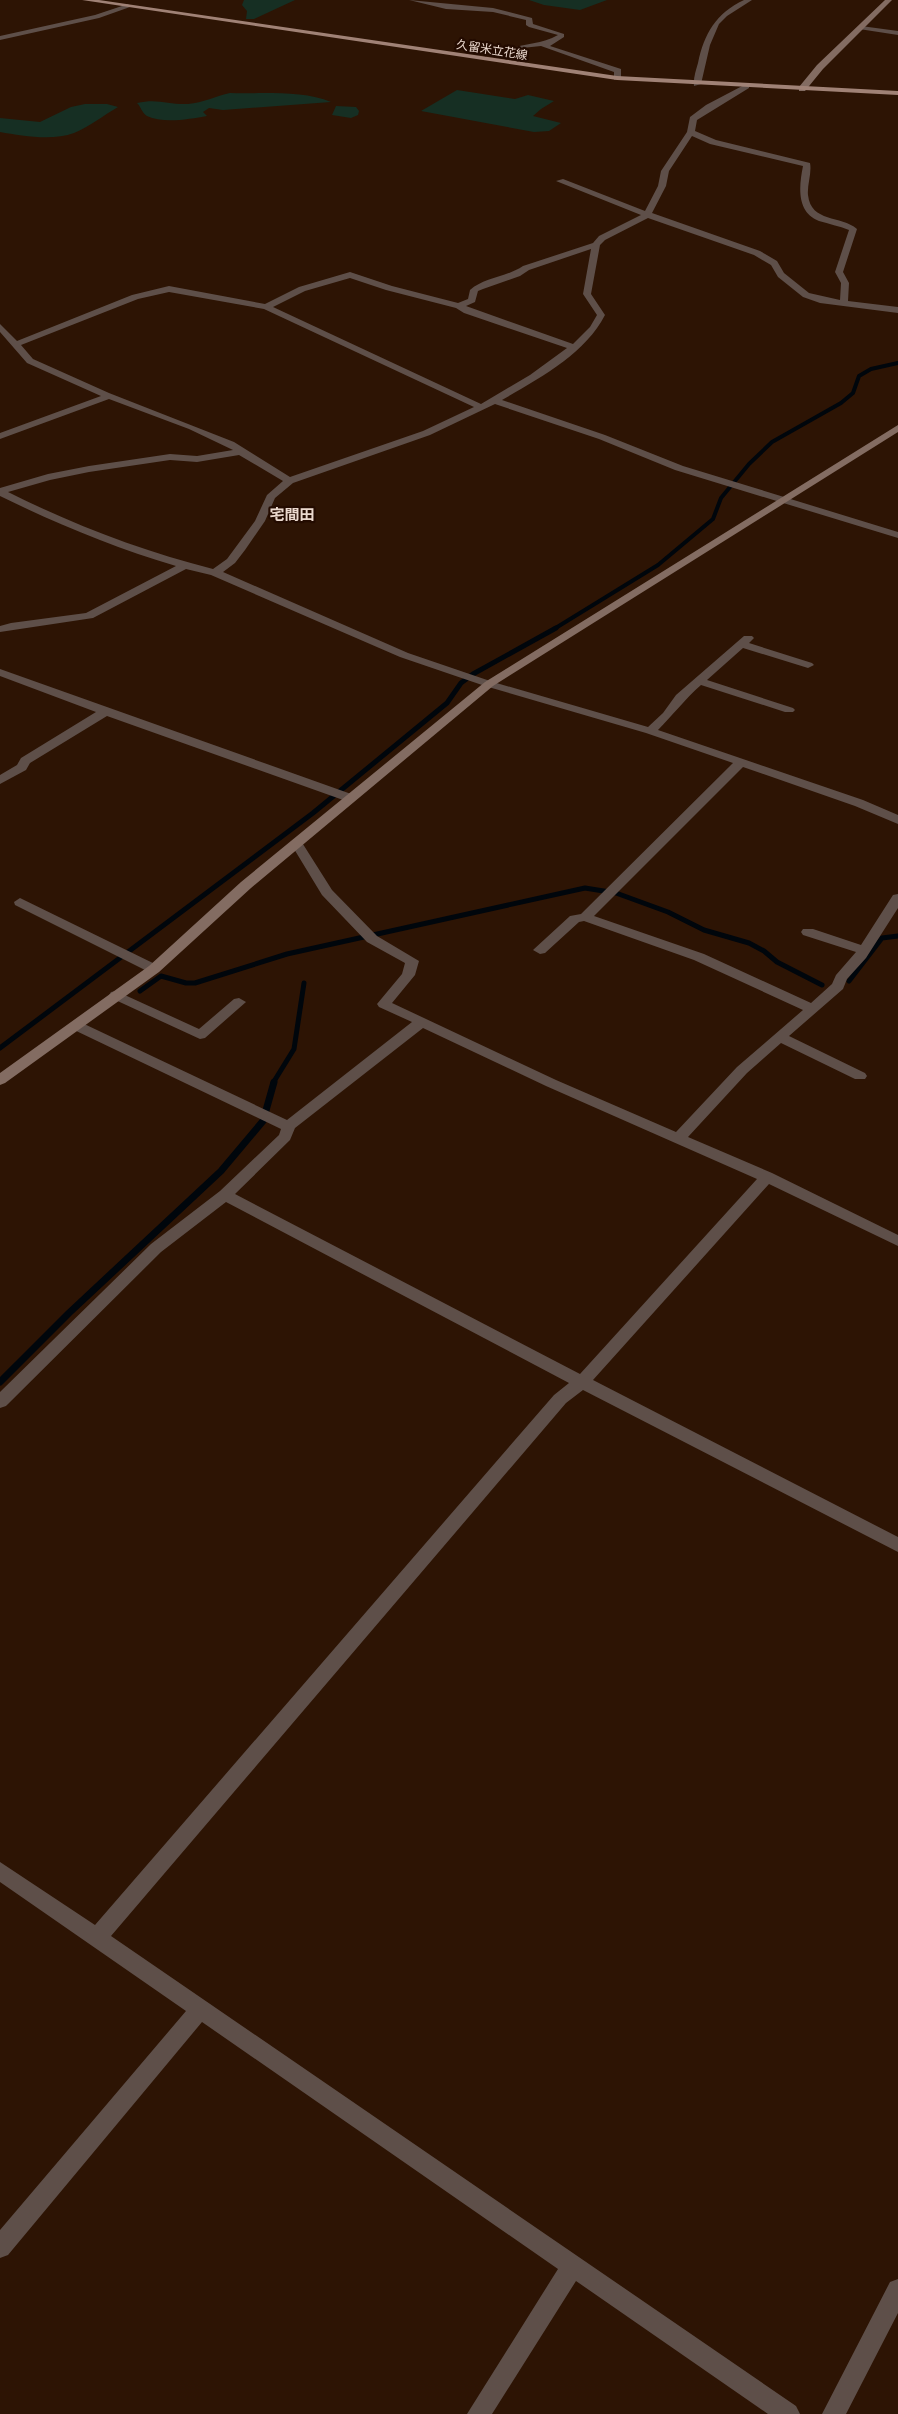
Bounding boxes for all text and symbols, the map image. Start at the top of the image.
street label: 久留米立花線 [455,37,529,63]
district label: 宅間田 [269,506,315,524]

